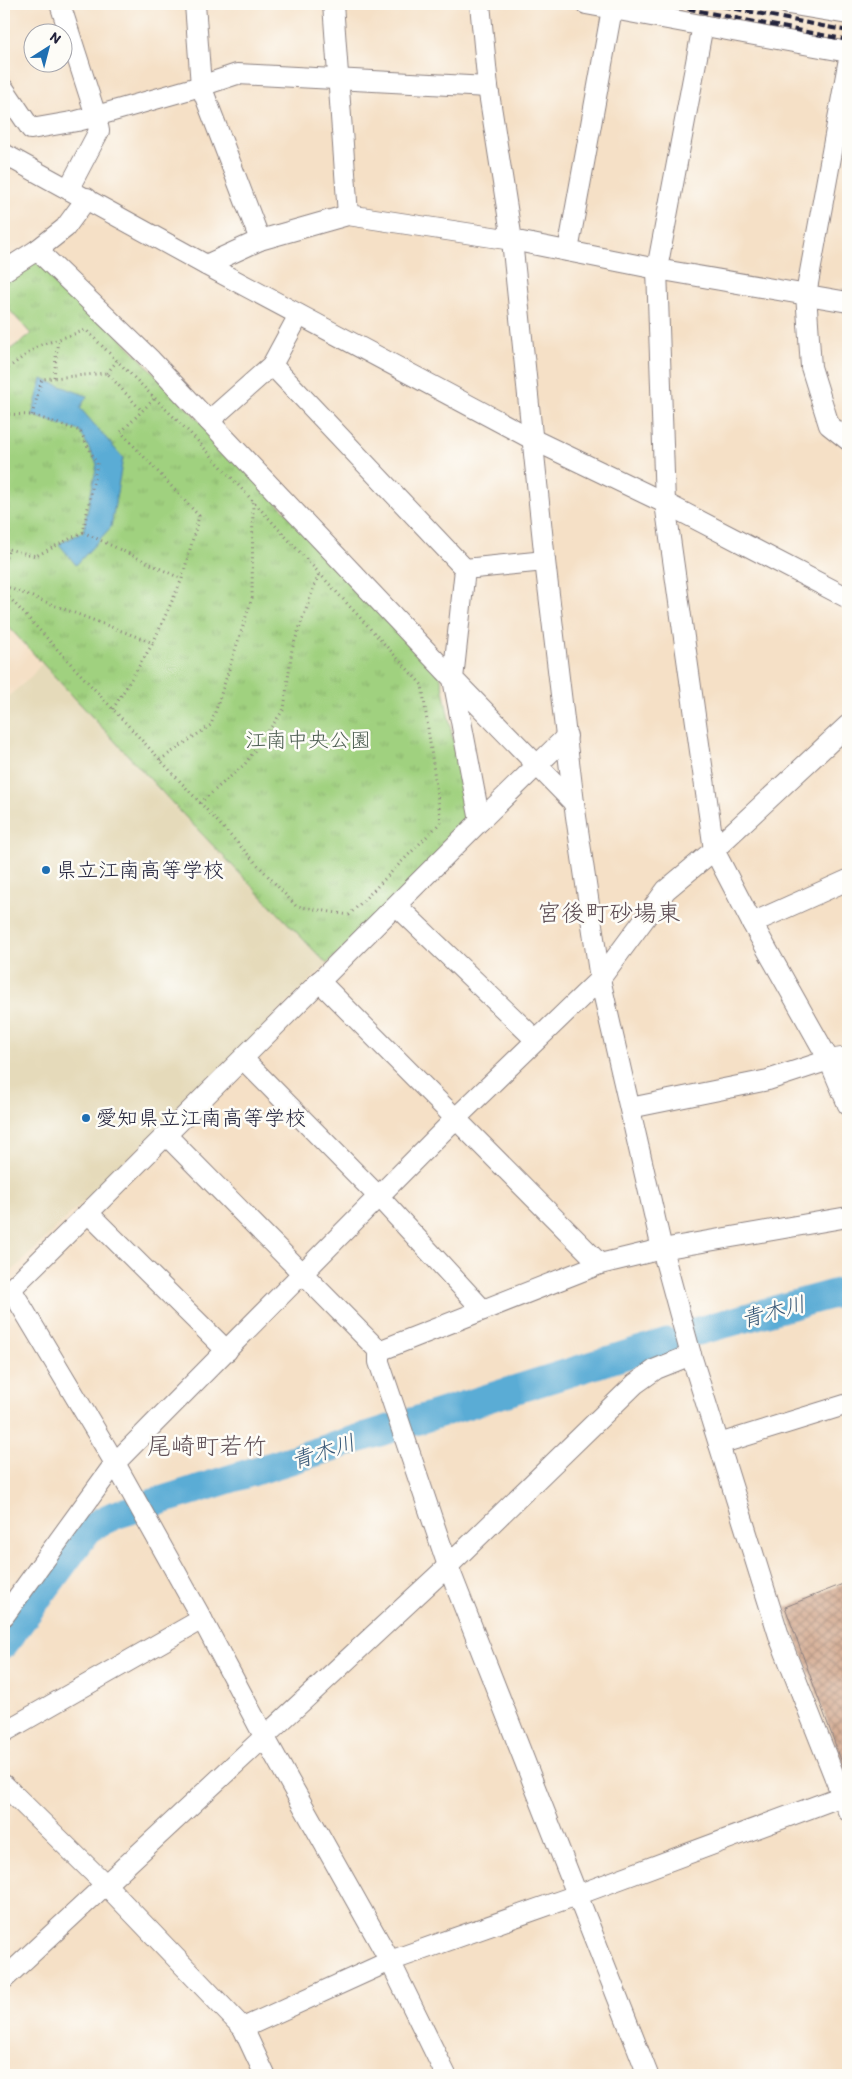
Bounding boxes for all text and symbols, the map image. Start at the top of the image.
north arrow [22,22,72,72]
text: N [47,28,64,48]
park label: 江南中央公園 [245,727,371,752]
place label: 県立江南高等学校 [56,857,224,882]
marker: 県立江南高等学校 [40,864,52,876]
district label: 宮後町砂場東 [537,898,681,927]
place label: 愛知県立江南高等学校 [96,1105,306,1130]
marker: 愛知県立江南高等学校 [80,1112,92,1124]
water label: 青木川 [738,1290,809,1333]
water label: 青木川 [288,1428,359,1475]
district label: 尾崎町若竹 [147,1431,267,1460]

